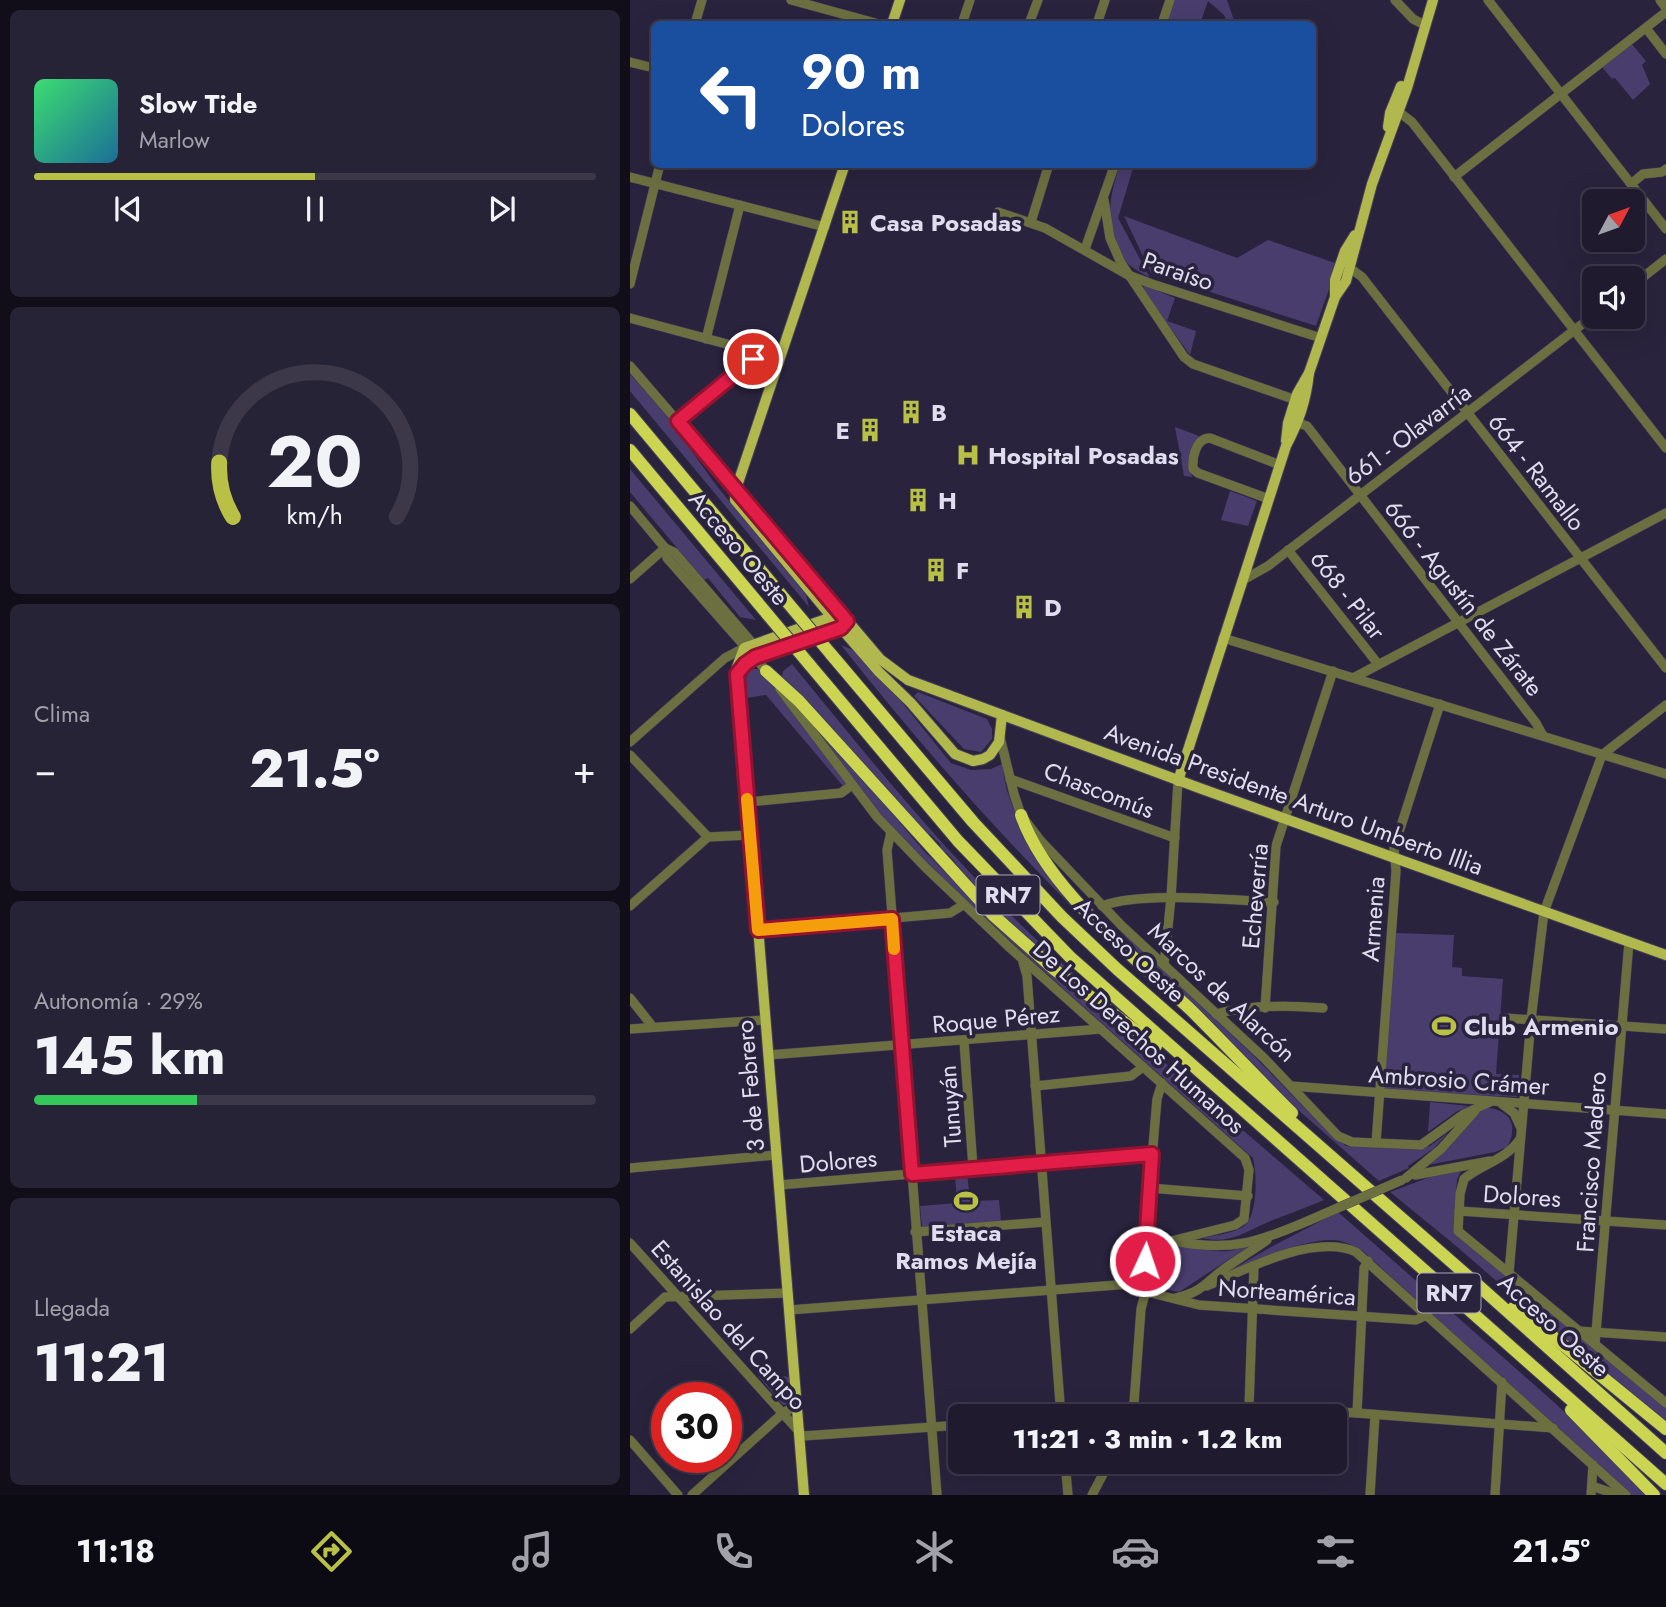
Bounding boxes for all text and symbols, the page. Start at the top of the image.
text: 90 m [801,37,921,107]
icon: left [686,49,777,140]
text: Slow Tide [139,85,258,123]
text: Dolores [801,102,905,148]
text: Marlow [139,123,210,157]
north arrow [1582,189,1645,252]
map controls [1582,189,1645,329]
icon: previous [109,190,147,228]
icon: pause [296,190,334,228]
icon: next [483,190,521,228]
place label: Casa Posadas [870,205,1022,240]
building icon: Casa Posadas [836,208,864,236]
street label: Paraíso [1138,243,1218,299]
button: sound [1582,266,1645,329]
pin [723,329,783,389]
icon: arrive [734,340,772,378]
street label: 661 - Olavarría [1338,375,1478,493]
place label: B [931,395,947,430]
building icon: B [897,398,925,426]
street label: 664 - Ramallo [1480,406,1594,538]
text: 20 [267,409,363,514]
place label: E [836,413,850,448]
building icon: E [856,416,884,444]
place label: Hospital Posadas [988,438,1179,473]
hospital icon: Hospital Posadas [954,441,982,469]
street label: Acceso Oeste [681,483,797,613]
place label: H [938,483,957,518]
building icon: H [904,486,932,514]
street label: 666 - Agustín de Zárate [1376,493,1552,703]
text: km/h [287,496,343,532]
street label: 668 - Pilar [1302,543,1395,648]
place label: F [956,553,969,588]
building icon: F [922,556,950,584]
place label: D [1044,590,1062,625]
building icon: D [1010,593,1038,621]
text: Clima [34,697,90,731]
street label: Avenida Presidente Arturo Umberto Illia [1100,714,1488,884]
text: 21.5° [249,731,380,807]
text: − [34,742,56,797]
text: + [573,742,596,797]
street label: Chascomús [1039,753,1159,827]
street label: Echeverría [1233,842,1277,950]
street label: Armenia [1353,875,1393,963]
road number: RN7 [976,876,1040,914]
street label: Acceso Oeste [1067,889,1193,1011]
street label: Marcos de Alarcón [1140,914,1304,1070]
street label: De Los Derechos Humanos [1025,932,1253,1142]
text: Autonomía · 29% [34,984,203,1018]
street label: Roque Pérez [931,996,1061,1042]
place label: Club Armenio [1464,1009,1619,1044]
sports icon: Club Armenio [1430,1012,1458,1040]
text: 145 km [34,1018,225,1094]
street label: 3 de Febrero [727,1019,773,1153]
street label: Ambrosio Crámer [1367,1056,1551,1104]
street label: Tunuyán [930,1064,970,1148]
street label: Francisco Madero [1567,1070,1615,1254]
street label: Dolores [798,1140,878,1182]
street label: Dolores [1482,1176,1562,1216]
sports icon: Estaca Ramos Mejía [952,1187,980,1215]
place label: Estaca Ramos Mejía [895,1215,1037,1278]
position arrow [1108,1224,1182,1298]
street label: Estanislao del Campo [643,1232,815,1418]
street label: Acceso Oeste [1490,1265,1618,1385]
street label: Norteamérica [1217,1270,1357,1314]
road number: RN7 [1418,1274,1480,1312]
text: Llegada [34,1291,110,1325]
text: 11:21 [34,1325,169,1401]
speed limit sign: 30 [651,1382,742,1473]
text: 11:21 · 3 min · 1.2 km [1013,1420,1282,1458]
icon: directions [307,1527,356,1576]
icon: music [508,1527,557,1576]
icon: phone [709,1527,758,1576]
icon: climate [910,1527,959,1576]
icon: car [1111,1527,1160,1576]
icon: filters [1311,1527,1360,1576]
text: 11:18 [76,1528,155,1574]
text: 21.5° [1512,1528,1590,1574]

